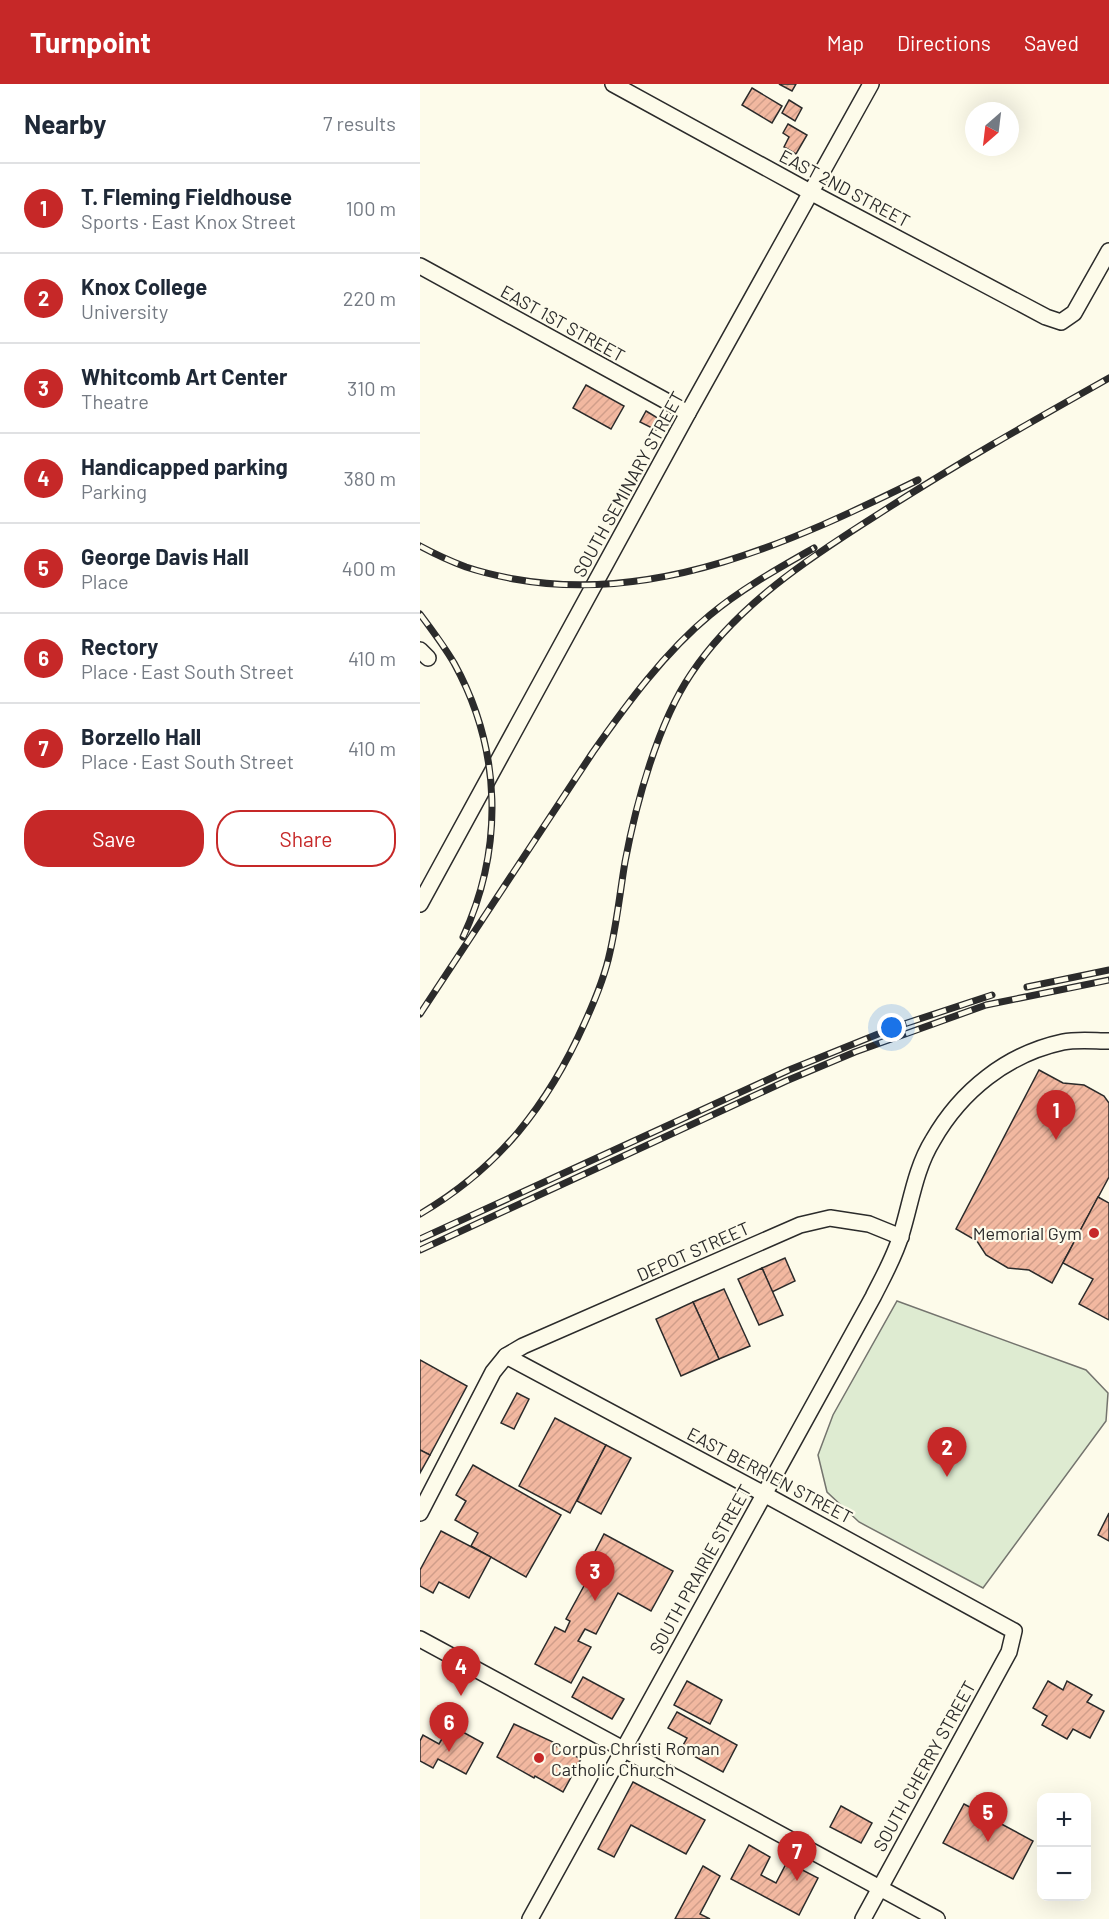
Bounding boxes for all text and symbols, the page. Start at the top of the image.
text: Turnpoint [30,25,151,59]
text: Map [827,30,864,55]
text: Directions [897,30,991,55]
text: Saved [1024,30,1079,55]
north arrow [965,102,1019,156]
text: Nearby [24,108,106,139]
text: 7 results [323,111,396,135]
street label: EAST 2ND STREET [776,144,914,232]
text: T. Fleming Fieldhouse [81,183,292,209]
text: 1 [40,196,47,220]
text: 100 m [346,196,396,220]
text: Sports · East Knox Street [81,209,296,233]
text: Knox College [81,273,207,299]
street label: EAST 1ST STREET [497,280,629,366]
text: 2 [38,286,49,310]
text: 220 m [343,286,396,310]
text: University [81,299,168,323]
text: Whitcomb Art Center [81,363,287,389]
text: 3 [38,376,49,400]
text: 310 m [347,376,396,400]
street label: SOUTH SEMINARY STREET [568,387,688,581]
text: Theatre [81,389,149,413]
text: Handicapped parking [81,453,288,479]
text: 4 [37,466,50,490]
text: 380 m [343,466,396,490]
text: Parking [81,479,147,503]
text: George Davis Hall [81,543,249,569]
text: 5 [38,556,49,580]
text: 400 m [342,556,396,580]
text: Place [81,569,129,593]
text: Rectory [81,633,158,659]
text: 6 [38,646,49,670]
text: 410 m [348,646,396,670]
text: Place · East South Street [81,659,294,683]
text: Borzello Hall [81,723,201,749]
text: 7 [39,736,48,760]
text: 410 m [348,736,396,760]
text: Place · East South Street [81,749,294,773]
button: Save [24,810,204,867]
button: Share [216,810,396,867]
your location [877,1013,906,1042]
pin: 1 [1036,1090,1076,1140]
street label: DEPOT STREET [633,1216,753,1286]
place label: Memorial Gym [973,1222,1082,1244]
marker: Memorial Gym [1087,1226,1101,1240]
street label: EAST BERRIEN STREET [684,1422,856,1528]
pin: 2 [928,1428,966,1477]
street label: SOUTH PRAIRIE STREET [644,1480,756,1658]
pin: 3 [576,1552,615,1601]
pin: 4 [442,1646,480,1696]
street label: SOUTH CHERRY STREET [868,1677,980,1855]
pin: 6 [429,1702,468,1752]
place label: Corpus Christi Roman Catholic Church [551,1737,720,1780]
marker: Corpus Christi Roman Catholic Church [532,1751,546,1765]
pin: 5 [968,1792,1008,1842]
map controls [1037,1793,1091,1901]
button: + [1037,1793,1091,1847]
pin: 7 [778,1832,817,1881]
button: − [1037,1847,1091,1901]

